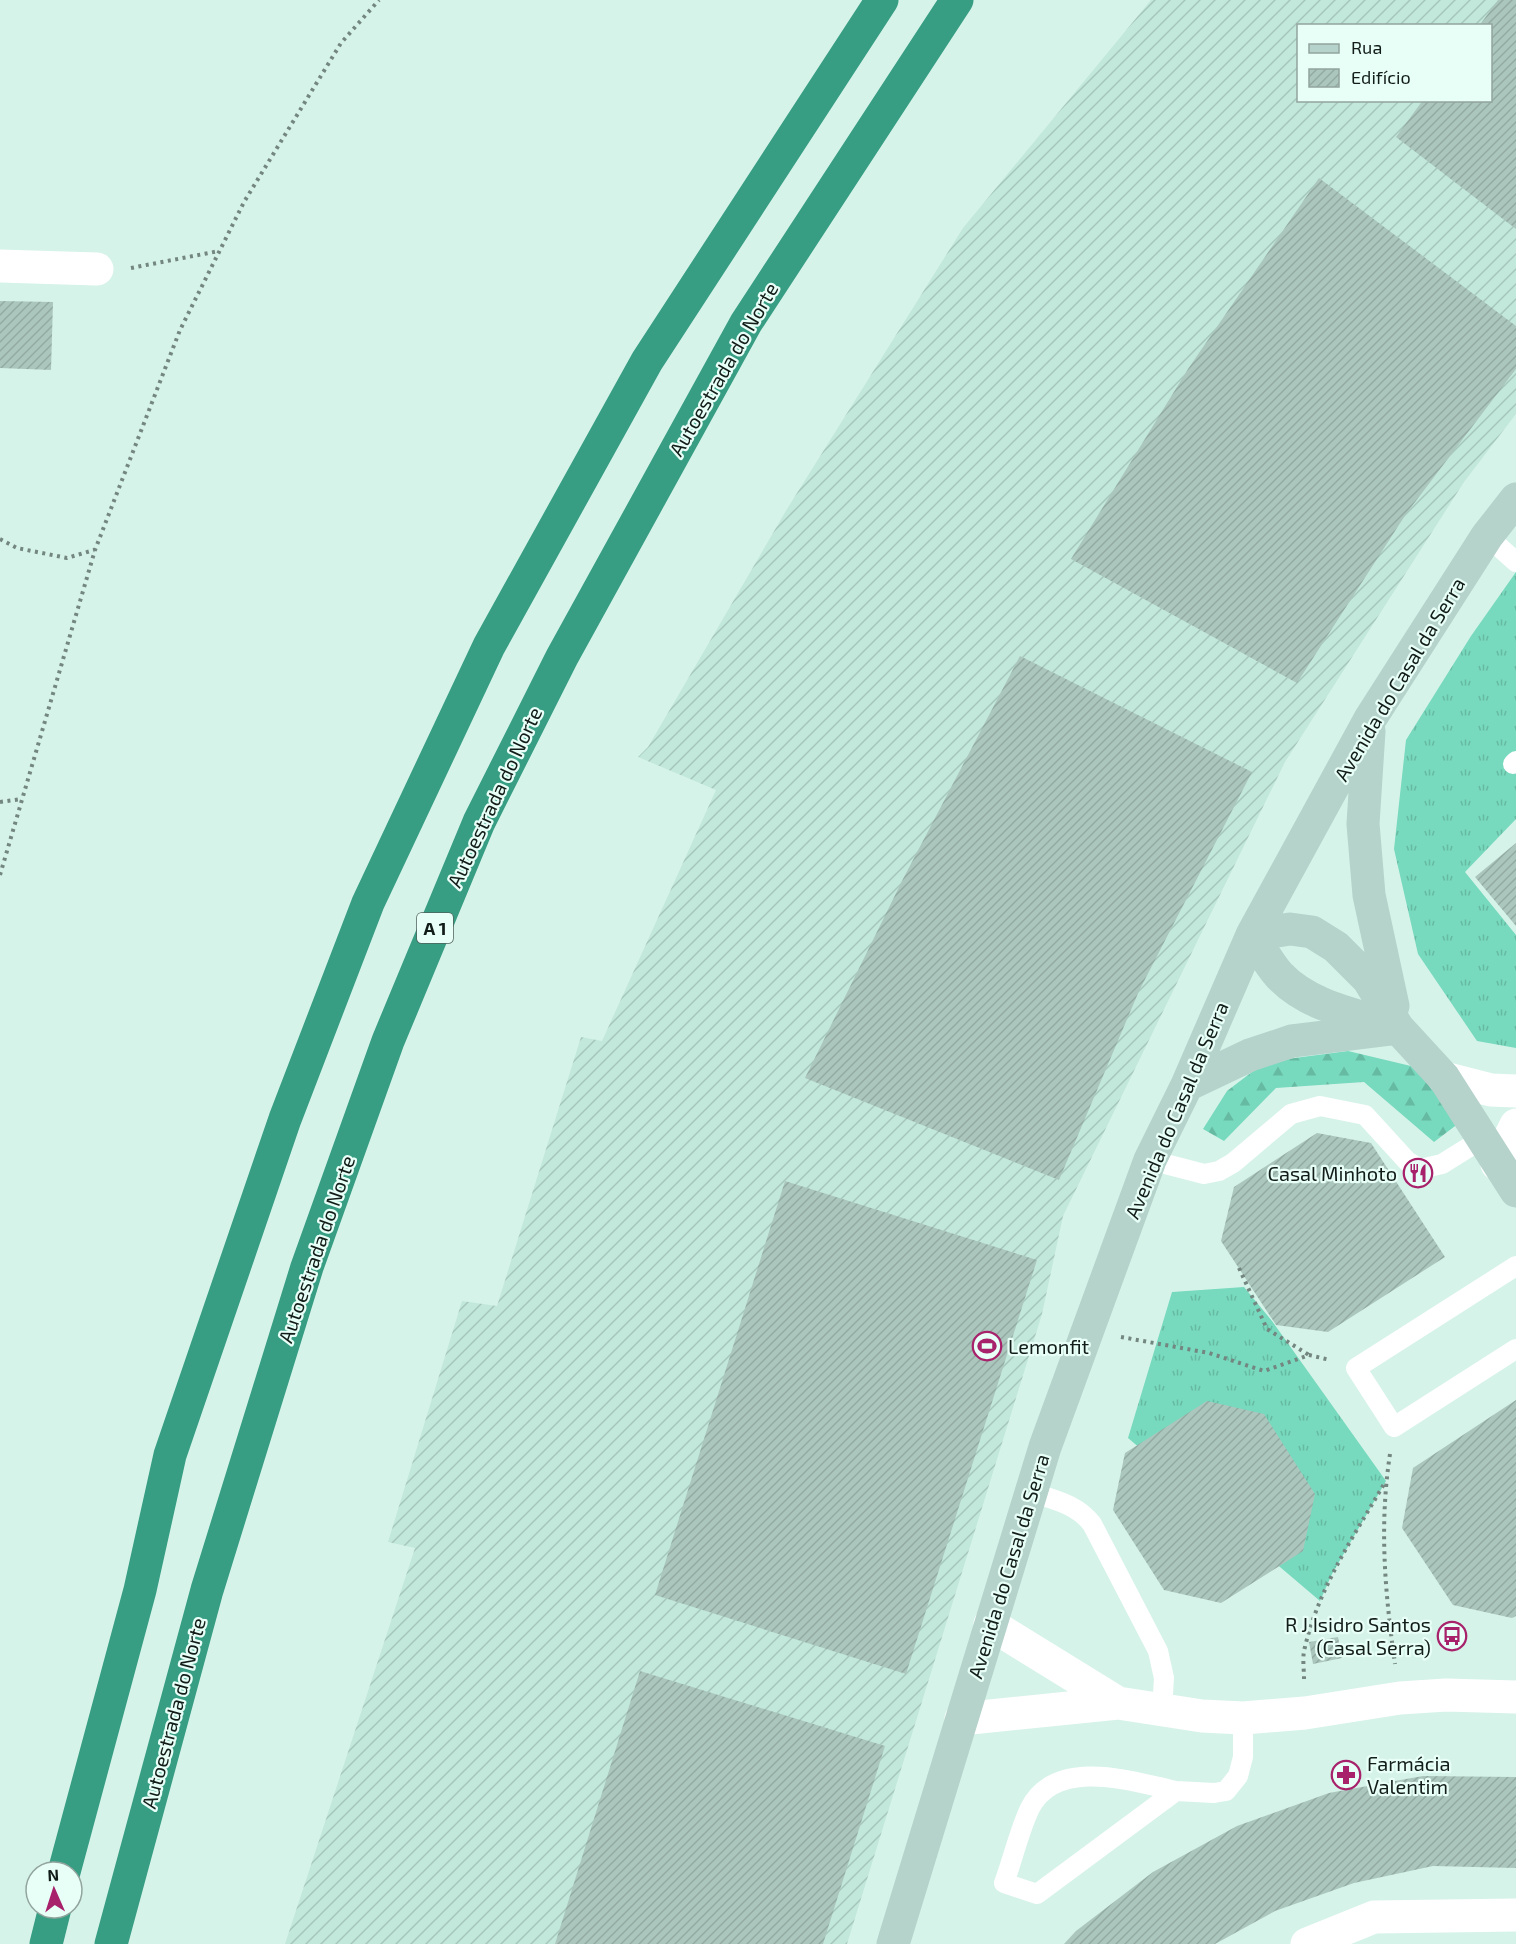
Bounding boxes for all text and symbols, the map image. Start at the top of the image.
legend [1297,24,1492,102]
text: Rua [1351,36,1382,58]
text: Edifício [1351,66,1411,88]
street label: Autoestrada do Norte [664,278,782,460]
street label: Avenida do Casal da Serra [1329,573,1469,785]
street label: Autoestrada do Norte [442,703,546,891]
road number: A 1 [417,913,453,943]
street label: Avenida do Casal da Serra [1119,998,1233,1222]
street label: Autoestrada do Norte [273,1152,359,1346]
restaurant icon: Casal Minhoto [1402,1157,1434,1189]
place label: Casal Minhoto [1268,1161,1397,1185]
sports icon: Lemonfit [971,1330,1003,1362]
place label: Lemonfit [1008,1334,1090,1358]
street label: Avenida do Casal da Serra [962,1451,1054,1681]
place label: R J Isidro Santos (Casal Serra) [1285,1612,1431,1659]
street label: Autoestrada do Norte [136,1615,210,1811]
bus stop icon: R J Isidro Santos (Casal Serra) [1436,1620,1468,1652]
place label: Farmácia Valentim [1367,1751,1451,1798]
pharmacy icon: Farmácia Valentim [1330,1759,1362,1791]
north arrow [24,1860,84,1920]
text: N [47,1865,59,1884]

